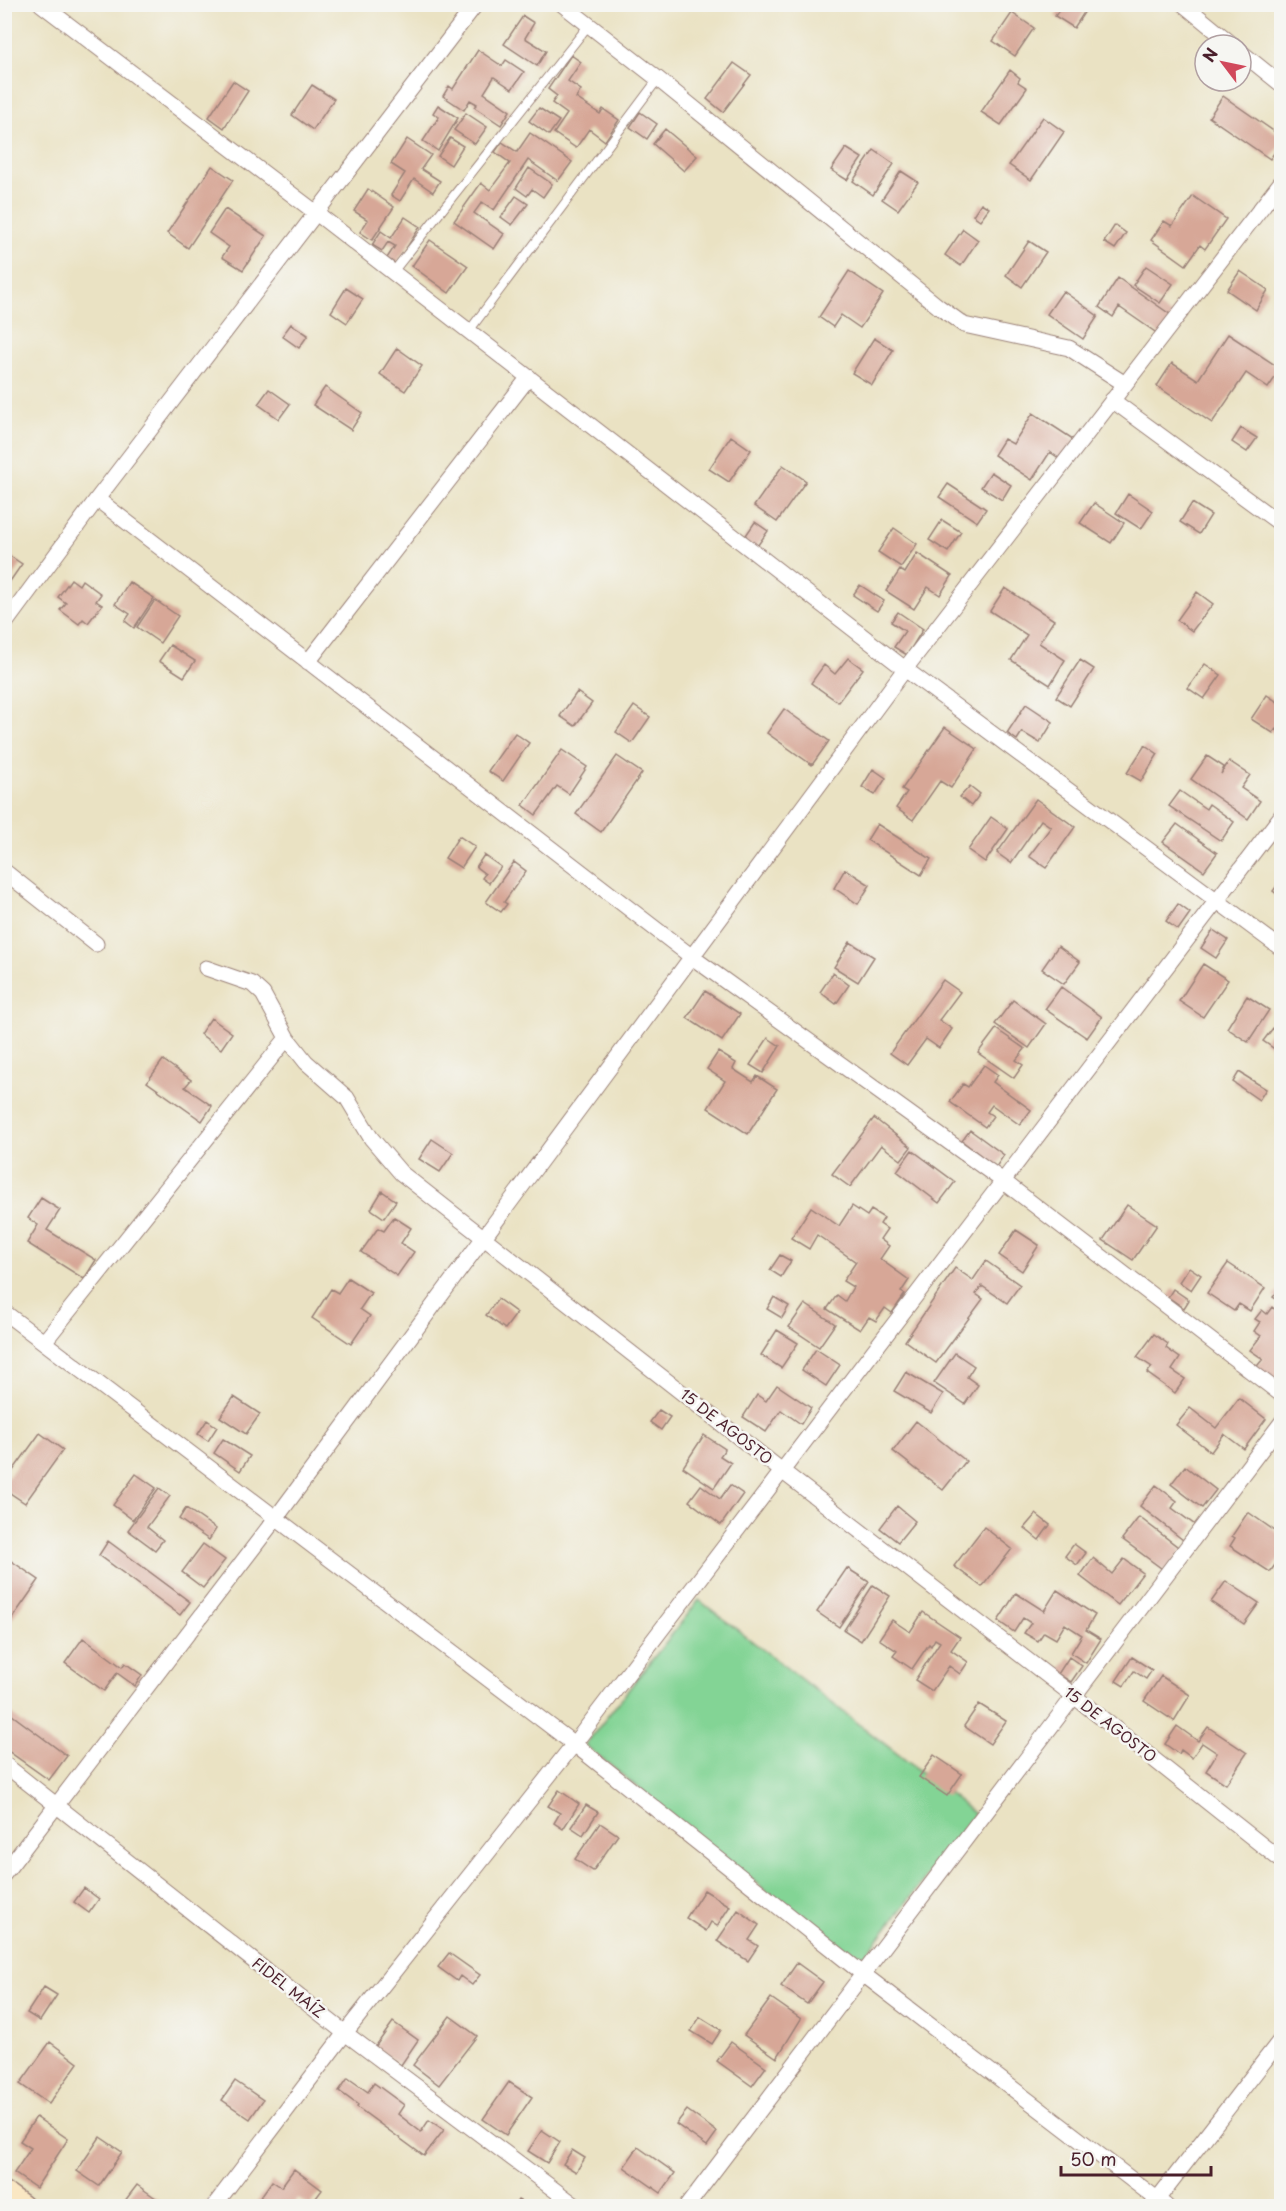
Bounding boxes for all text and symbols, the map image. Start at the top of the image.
north arrow [1193,33,1253,93]
text: N [1196,43,1223,66]
street label: 15 DE AGOSTO [676,1382,778,1469]
street label: 15 DE AGOSTO [1060,1680,1162,1767]
street label: FIDEL MAÍZ [248,1951,330,2023]
scale bar [1061,2139,1211,2177]
text: 50 m [1070,2145,1117,2172]

